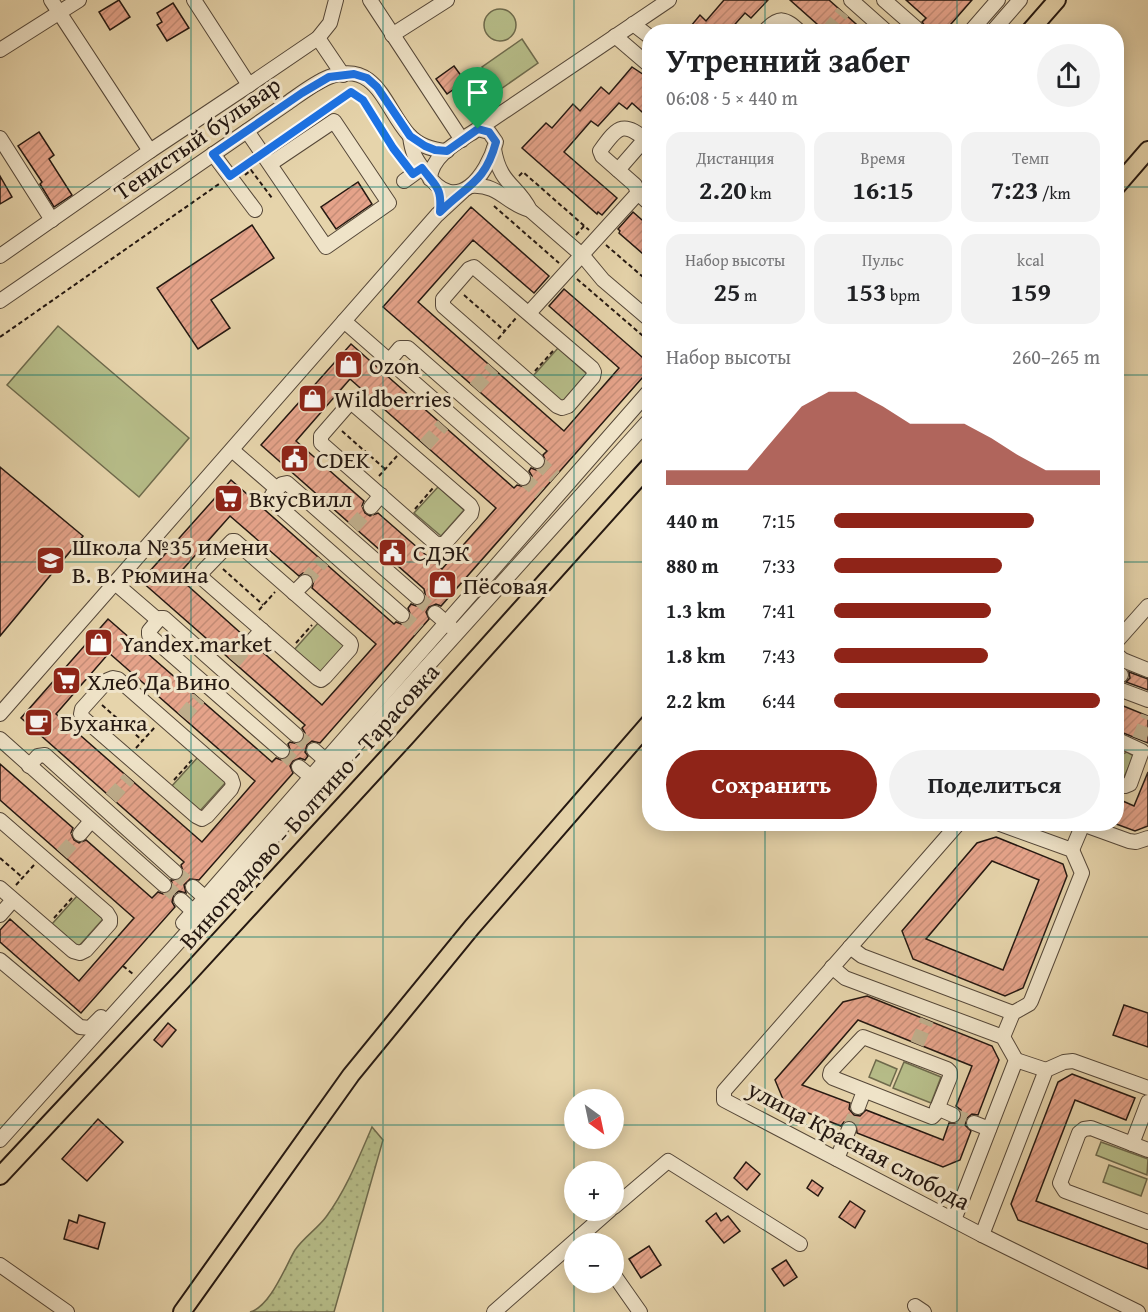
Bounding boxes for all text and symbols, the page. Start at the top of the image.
text: Утренний забег [666,36,910,84]
button: share [1037,44,1100,107]
street label: Тенистый бульвар [106,67,288,209]
pin [452,67,503,129]
icon: arrive [461,76,494,109]
text: 06:08 · 5 × 440 m [666,83,798,112]
text: Дистанция [696,146,774,170]
text: Время [861,146,905,170]
text: Темп [1012,146,1049,170]
text: 2.20 [699,170,747,209]
text: 16:15 [852,170,914,209]
text: 7:23 [991,170,1038,209]
text: km [747,181,772,205]
text: /km [1038,181,1071,205]
text: Набор высоты [685,248,785,272]
text: Пульс [862,248,904,272]
text: kcal [1017,248,1044,272]
text: 25 [714,272,741,311]
text: 153 [846,272,886,311]
text: 159 [1010,272,1051,311]
text: m [741,283,757,307]
text: bpm [886,283,920,307]
text: Набор высоты [666,342,791,371]
text: 260–265 m [1012,342,1100,371]
place label: Ozon [369,348,420,383]
shop icon: Ozon [332,349,364,381]
place label: Wildberries [334,381,452,416]
shop icon: Wildberries [297,382,329,414]
place label: CDEK [316,442,371,477]
public building icon: CDEK [279,443,311,475]
place label: ВкусВилл [249,481,352,516]
supermarket icon: ВкусВилл [212,482,244,514]
text: 440 m [666,506,719,535]
text: 7:15 [762,506,796,535]
place label: Школа №35 имени В. В. Рюмина [72,529,269,592]
place label: СДЭК [413,535,470,570]
public building icon: СДЭК [376,536,408,568]
school or university icon: Школа №35 имени В. В. Рюмина [35,544,67,576]
text: 880 m [666,551,719,580]
text: 7:33 [762,551,796,580]
place label: Пёсовая [463,568,548,603]
shop icon: Пёсовая [426,569,458,601]
text: 1.3 km [666,596,725,625]
text: 7:41 [762,596,796,625]
place label: Yandex.market [120,626,272,661]
shop icon: Yandex.market [83,627,115,659]
text: 1.8 km [666,641,725,670]
text: 7:43 [762,641,796,670]
street label: Виноградово - Болтино - Тарасовка [171,655,448,957]
place label: Хлеб Да Вино [87,664,230,699]
supermarket icon: Хлеб Да Вино [50,665,82,697]
text: 2.2 km [666,686,725,715]
text: 6:44 [762,686,796,715]
place label: Буханка [60,705,148,740]
cafe icon: Буханка [23,706,55,738]
button: Сохранить [666,750,877,819]
button: Поделиться [889,750,1100,819]
street label: улица Красная слобода [741,1071,977,1219]
north arrow [564,1089,624,1149]
map controls [564,1089,624,1293]
button: + [564,1161,624,1221]
button: − [564,1233,624,1293]

